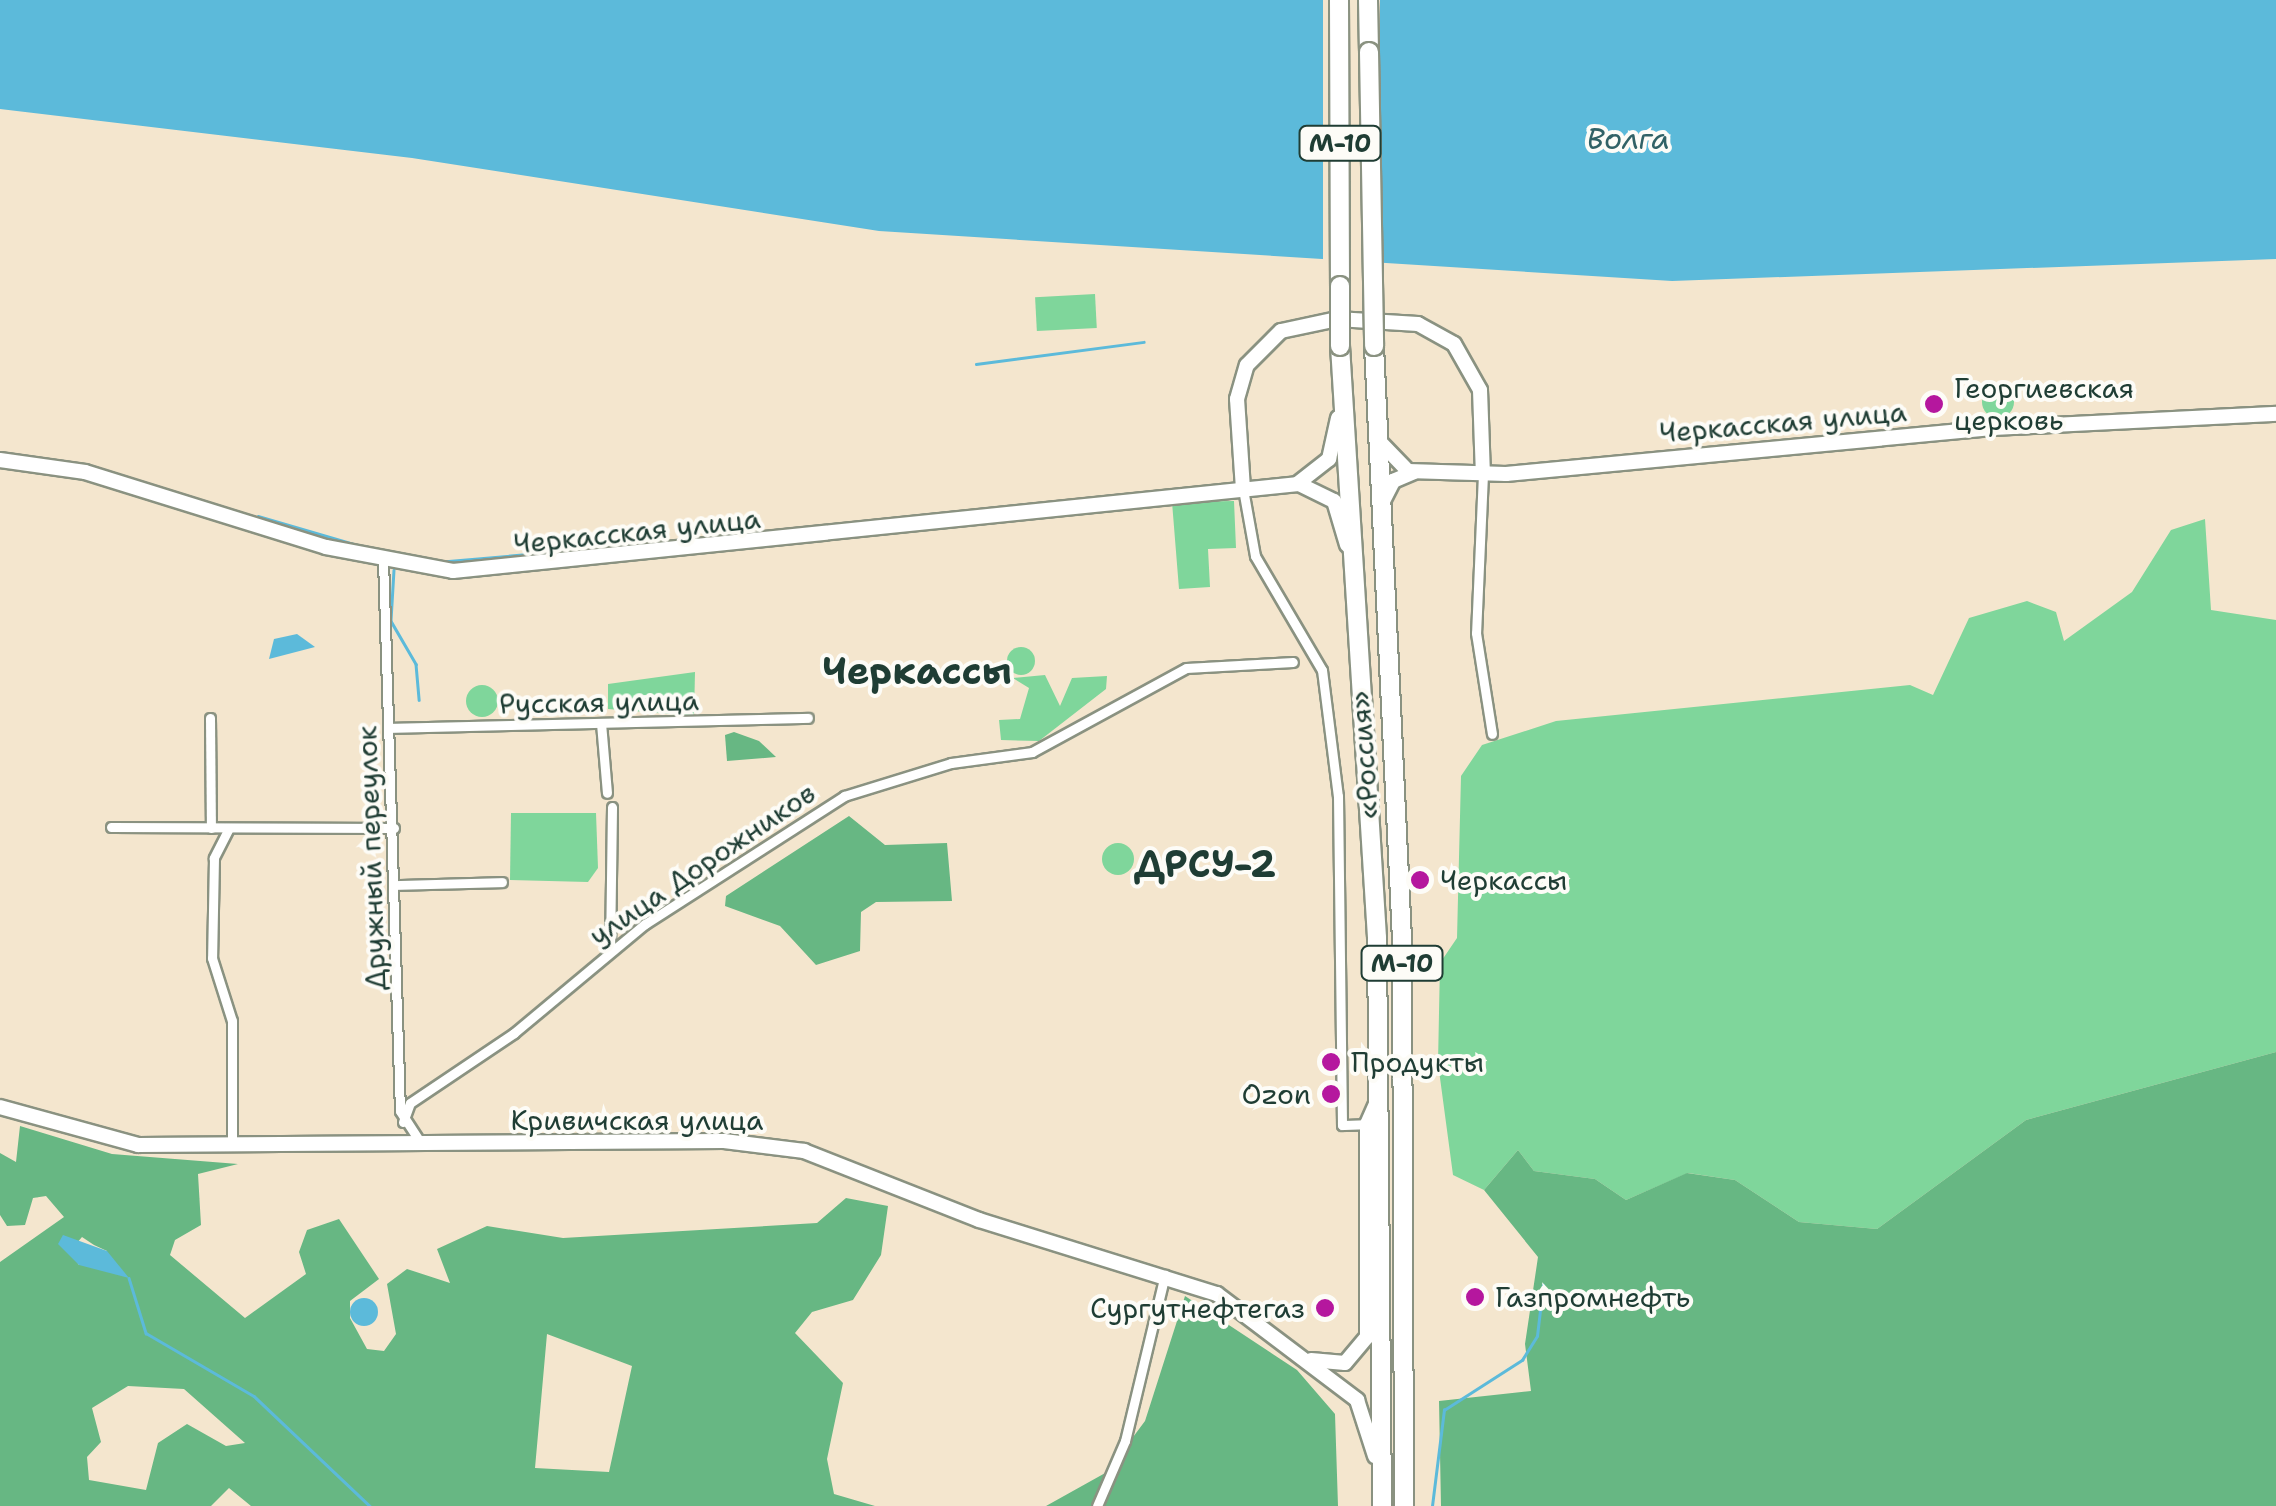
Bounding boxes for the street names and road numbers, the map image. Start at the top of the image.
road number: М-10 [1298,123,1382,163]
street label: Черкасская улица [1658,394,1908,450]
street label: Черкасская улица [512,501,762,561]
street label: Русская улица [499,683,699,721]
street label: «Россия» [1343,690,1385,820]
street label: Дружный переулок [350,725,392,991]
street label: улица Дорожников [582,776,822,952]
road number: М-10 [1360,943,1444,983]
street label: Кривичская улица [510,1103,764,1137]

